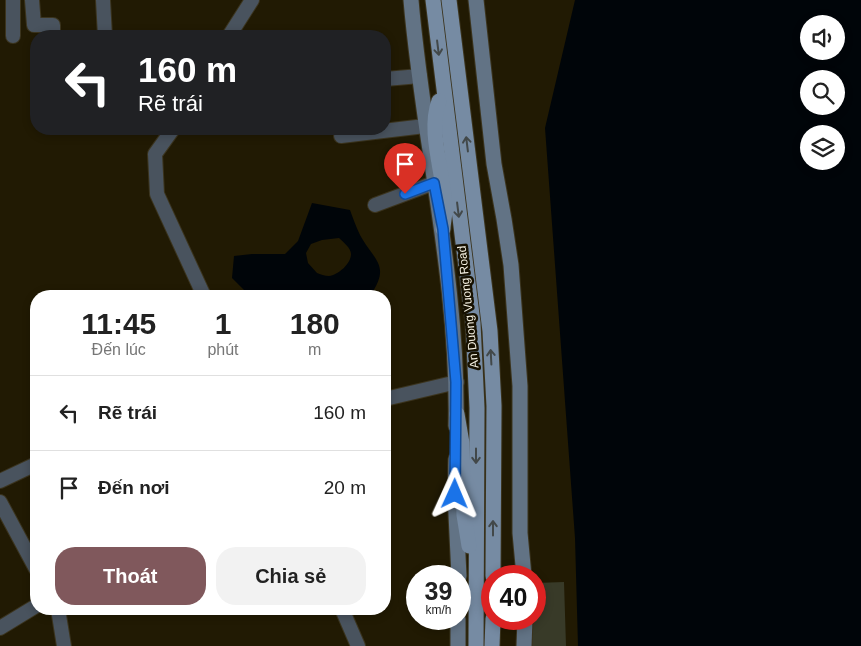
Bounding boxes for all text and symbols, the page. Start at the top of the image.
map controls [800,15,845,170]
button: sound [800,15,845,60]
one-way arrow [433,40,443,56]
icon: left [55,50,120,115]
text: 160 m [138,50,237,89]
button: search [800,70,845,115]
text: Rẽ trái [138,91,203,116]
button: layers [800,125,845,170]
one-way arrow [462,136,472,152]
pin [384,143,426,194]
icon: arrive [391,150,419,178]
one-way arrow [453,201,463,217]
street label: An Duong Vuong Road [455,245,481,369]
text: 11:45 [81,307,156,340]
text: 1 [215,307,231,340]
text: 180 [290,307,340,340]
text: Đến lúc [92,341,146,358]
text: phút [207,341,239,358]
text: m [308,341,321,358]
one-way arrow [487,350,496,366]
icon: left [55,399,83,427]
text: Rẽ trái [98,402,157,423]
text: 160 m [313,402,366,423]
one-way arrow [471,448,481,464]
position arrow [428,467,480,519]
icon: arrive [55,474,83,502]
text: Đến nơi [98,477,170,498]
text: 20 m [324,477,366,498]
one-way arrow [488,520,498,536]
button: Thoát [55,547,206,605]
button: Chia sẻ [216,547,366,605]
speed limit sign: 40 [481,565,546,630]
text: 39 [425,577,452,605]
text: km/h [425,603,452,617]

